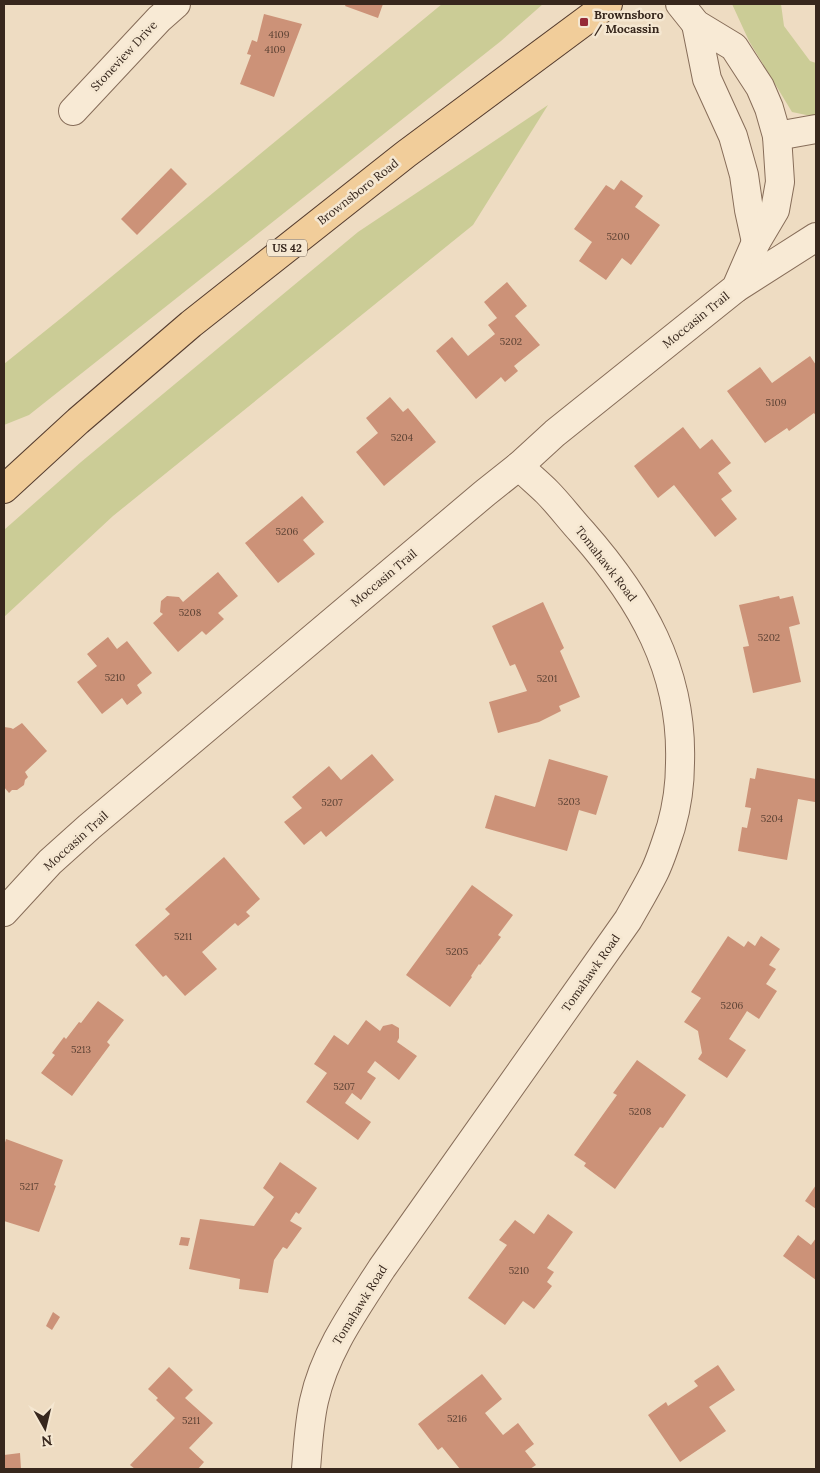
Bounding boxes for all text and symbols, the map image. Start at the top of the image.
place label: Brownsboro / Mocassin [594,7,664,37]
marker: Brownsboro / Mocassin [578,16,590,28]
street label: Stoneview Drive [87,17,160,94]
house number: 4109 [268,28,290,41]
house number: 4109 [264,43,286,56]
street label: Brownsboro Road [314,155,401,228]
house number: 5200 [606,230,630,243]
road number: US 42 [267,240,307,256]
street label: Moccasin Trail [659,288,732,351]
house number: 5202 [500,335,522,348]
house number: 5109 [765,396,787,409]
house number: 5204 [391,431,414,444]
street label: Tomahawk Road [572,523,640,604]
house number: 5206 [276,525,299,538]
street label: Moccasin Trail [348,546,420,610]
house number: 5208 [179,606,202,619]
house number: 5202 [758,631,780,644]
house number: 5210 [105,671,125,684]
house number: 5201 [537,672,558,685]
house number: 5203 [558,795,581,808]
house number: 5207 [321,796,343,809]
street label: Moccasin Trail [40,808,111,874]
house number: 5204 [761,812,784,825]
house number: 5211 [174,930,192,943]
street label: Tomahawk Road [558,931,623,1014]
house number: 5205 [446,945,468,958]
house number: 5206 [721,999,744,1012]
house number: 5213 [71,1043,91,1056]
house number: 5207 [333,1080,355,1093]
house number: 5208 [629,1105,652,1118]
house number: 5217 [19,1180,39,1193]
street label: Tomahawk Road [329,1262,390,1347]
house number: 5210 [509,1264,529,1277]
north arrow [20,1403,70,1453]
house number: 5216 [447,1412,467,1425]
house number: 5211 [182,1414,200,1427]
text: N [40,1431,53,1451]

